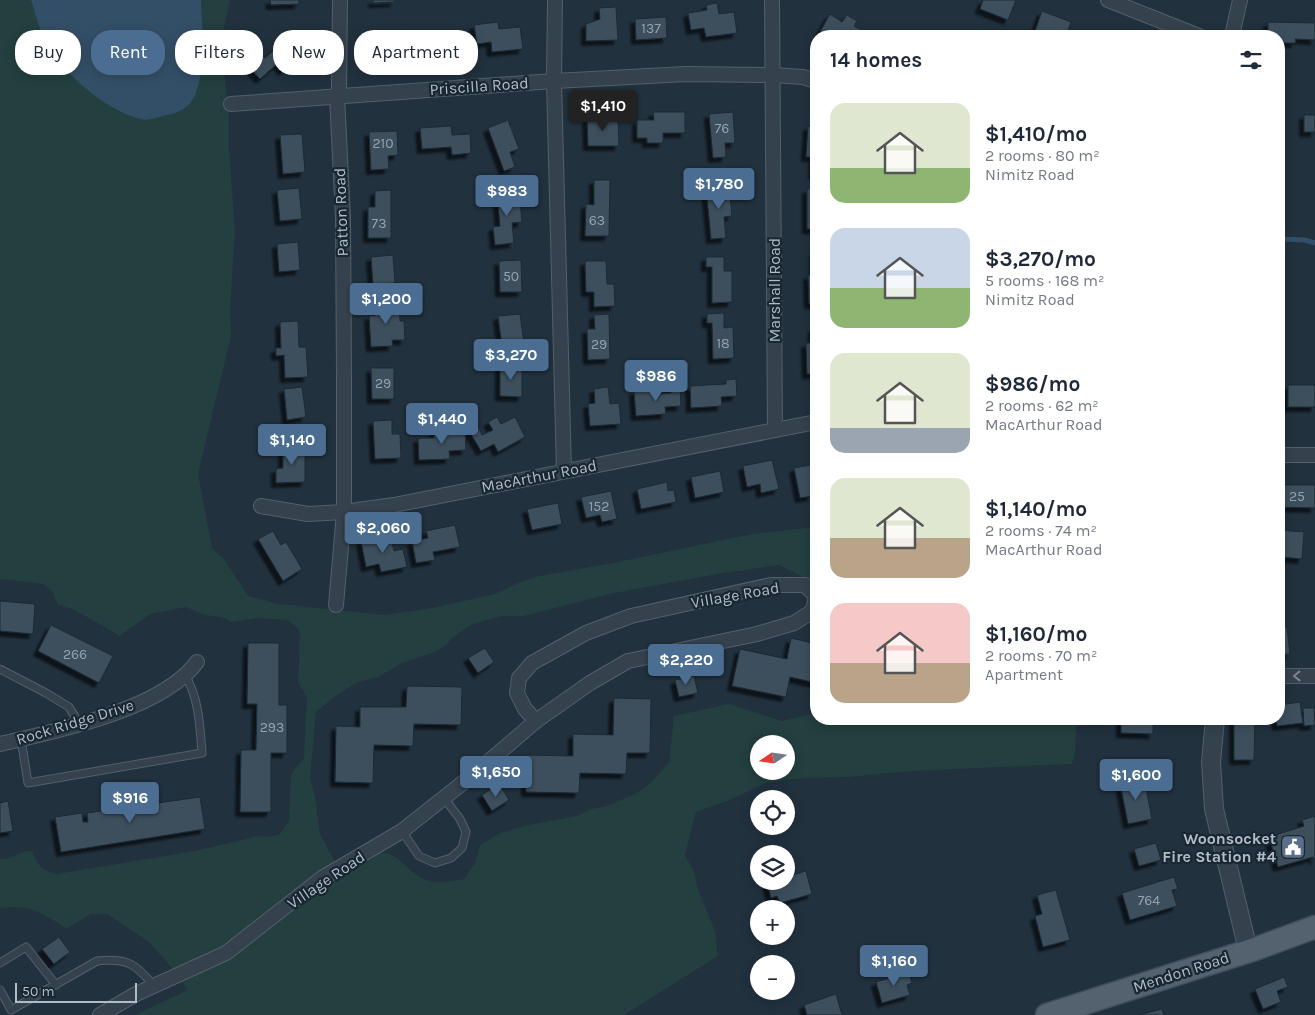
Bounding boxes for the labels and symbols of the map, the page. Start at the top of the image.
house number: 137 [641,20,661,37]
street label: Priscilla Road [429,73,529,99]
pin: $1,410 [562,90,644,132]
house number: 76 [715,120,729,137]
house number: 210 [372,135,394,152]
street label: Patton Road [330,167,352,257]
pin: $1,780 [678,168,760,210]
pin: $983 [477,174,537,217]
house number: 63 [589,212,605,229]
house number: 73 [372,215,386,232]
street label: Marshall Road [765,238,784,342]
house number: 50 [503,268,519,285]
pin: $1,200 [345,282,427,325]
house number: 18 [716,335,730,352]
house number: 29 [591,336,607,353]
pin: $3,270 [470,338,552,381]
pin: $986 [626,360,686,402]
house number: 29 [375,375,391,392]
pin: $1,440 [401,402,483,445]
pin: $1,140 [251,424,333,466]
street label: MacArthur Road [480,455,598,497]
house number: 25 [1289,488,1305,505]
house number: 152 [589,498,609,515]
pin: $2,060 [342,512,424,554]
street label: Village Road [689,578,781,612]
pin: $2,220 [645,644,727,686]
house number: 266 [63,646,87,663]
one-way arrow [1293,671,1300,681]
street label: Rock Ridge Drive [14,695,136,749]
house number: 293 [260,719,284,736]
north arrow [750,735,795,780]
pin: $1,650 [455,756,537,798]
pin: $1,600 [1095,758,1177,801]
pin: $916 [100,782,160,824]
place label: Woonsocket Fire Station #4 [1162,829,1276,866]
public building icon: Woonsocket Fire Station #4 [1280,834,1306,860]
street label: Village Road [284,847,368,913]
house number: 764 [1138,892,1160,909]
pin: $1,160 [853,944,935,987]
street label: Mendon Road [1131,948,1231,996]
scale bar [15,980,138,1003]

